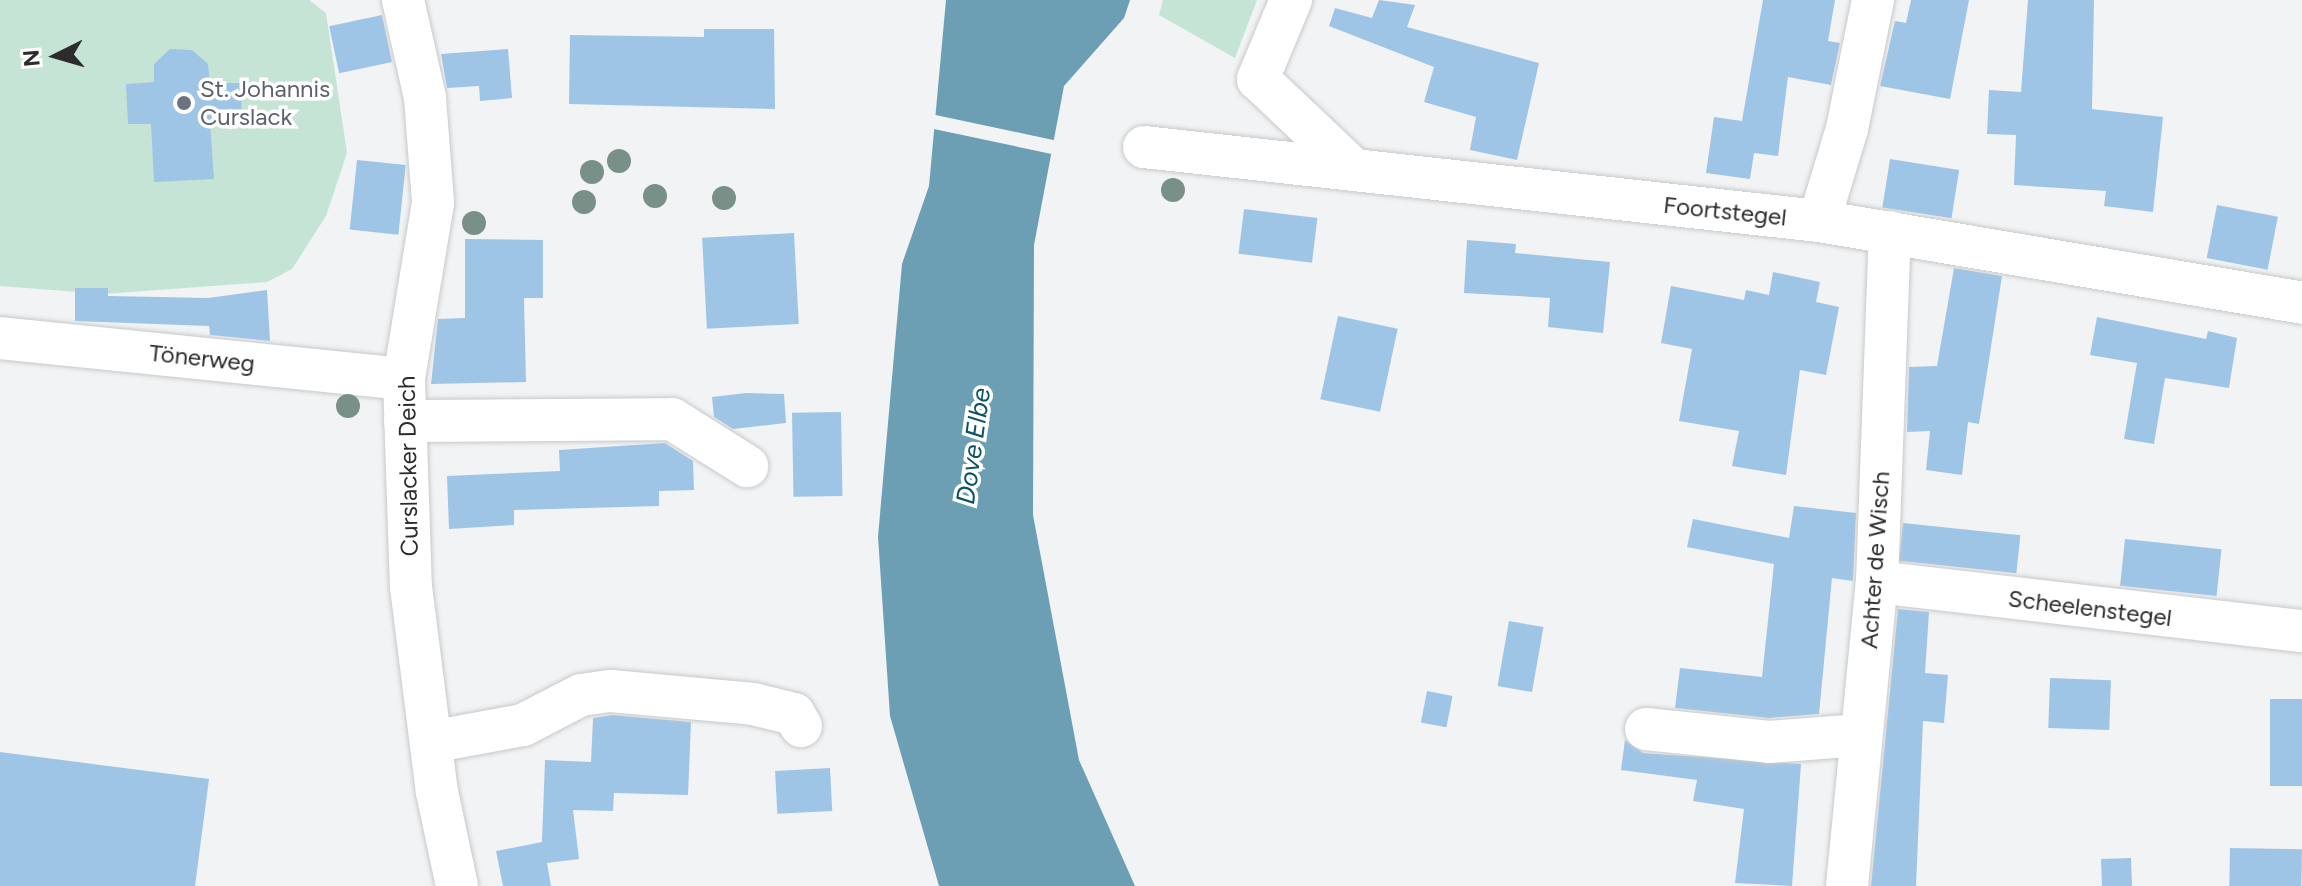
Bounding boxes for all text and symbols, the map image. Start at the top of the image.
north arrow [16,16,96,96]
text: N [17,48,46,68]
place label: St. Johannis Curslack [200,75,330,131]
marker: St. Johannis Curslack [175,94,193,112]
street label: Foortstegel [1662,190,1788,232]
street label: Tönerweg [148,338,256,378]
street label: Curslacker Deich [392,375,424,557]
water label: Dove Elbe [950,386,998,506]
street label: Achter de Wisch [1854,470,1896,650]
street label: Scheelenstegel [2006,584,2174,632]

